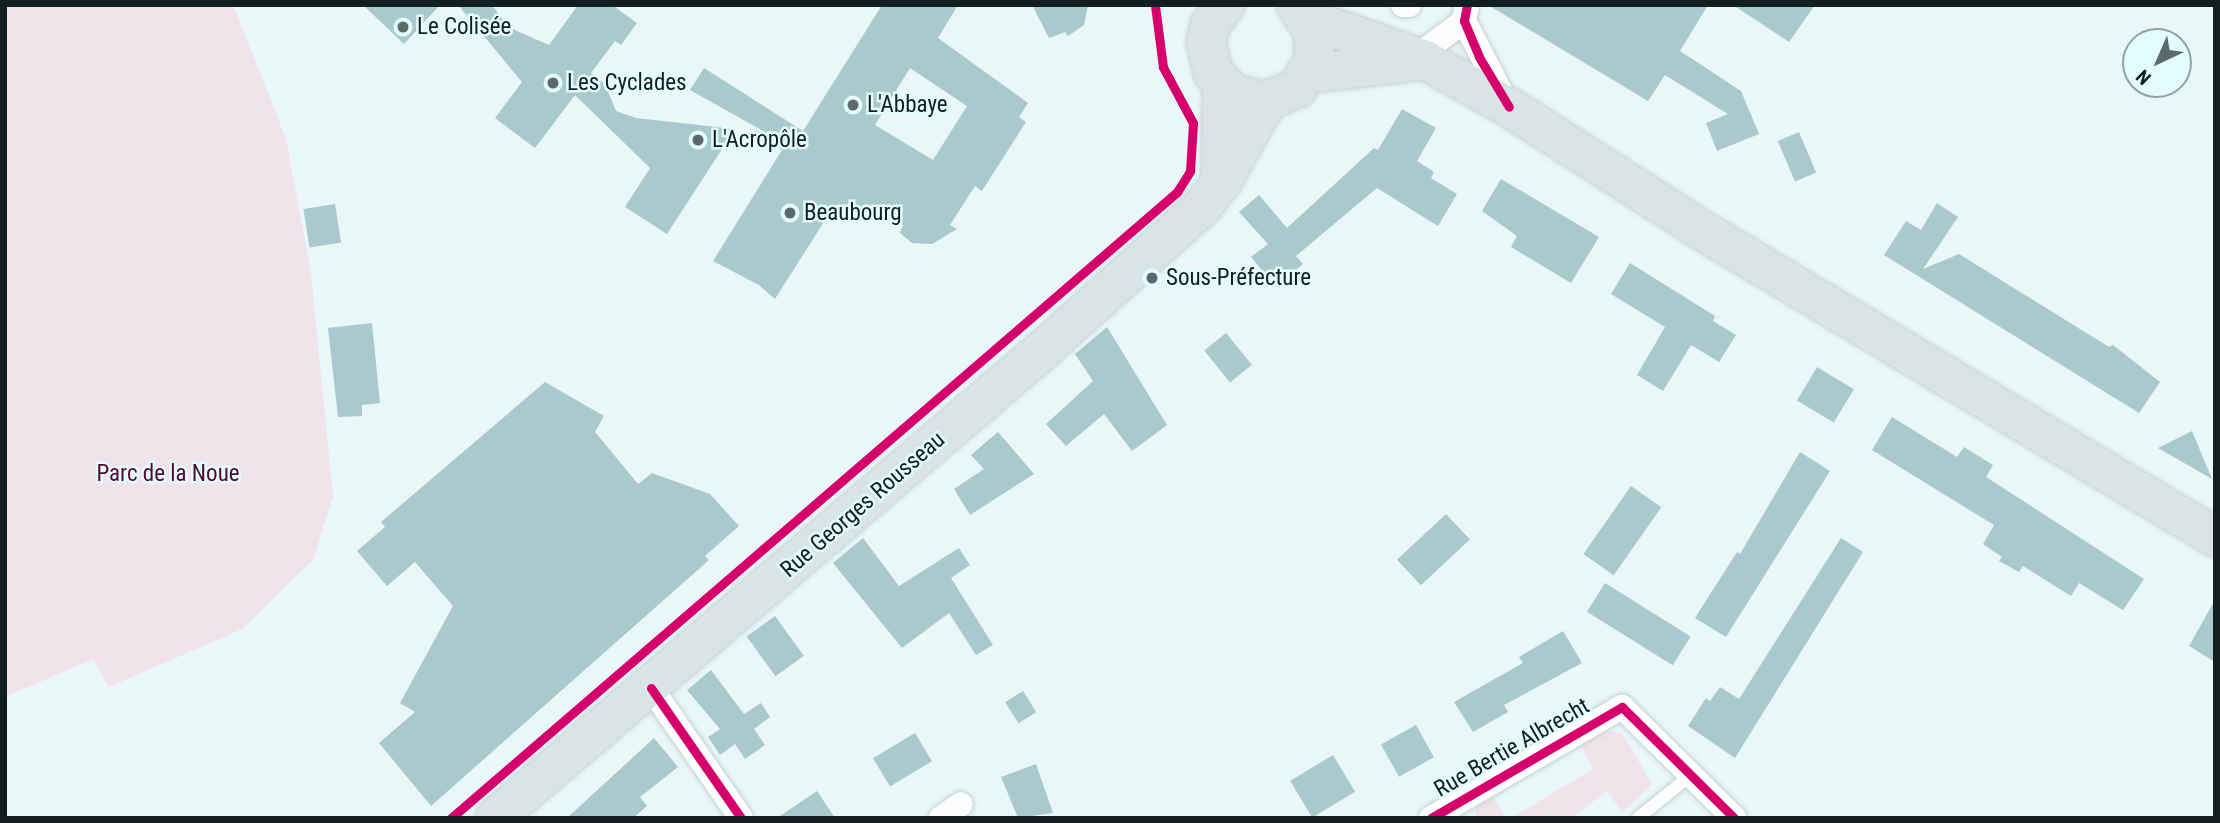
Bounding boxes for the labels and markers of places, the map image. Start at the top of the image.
place label: Le Colisée [417,13,511,41]
marker: Le Colisée [395,19,411,35]
place label: Les Cyclades [567,69,687,97]
marker: Les Cyclades [545,75,561,91]
place label: L'Abbaye [867,91,948,119]
marker: L'Abbaye [845,97,861,113]
place label: L'Acropôle [712,126,807,154]
marker: L'Acropôle [690,132,706,148]
place label: Beaubourg [804,199,902,227]
marker: Beaubourg [782,205,798,221]
place label: Sous-Préfecture [1166,264,1311,292]
marker: Sous-Préfecture [1144,270,1160,286]

